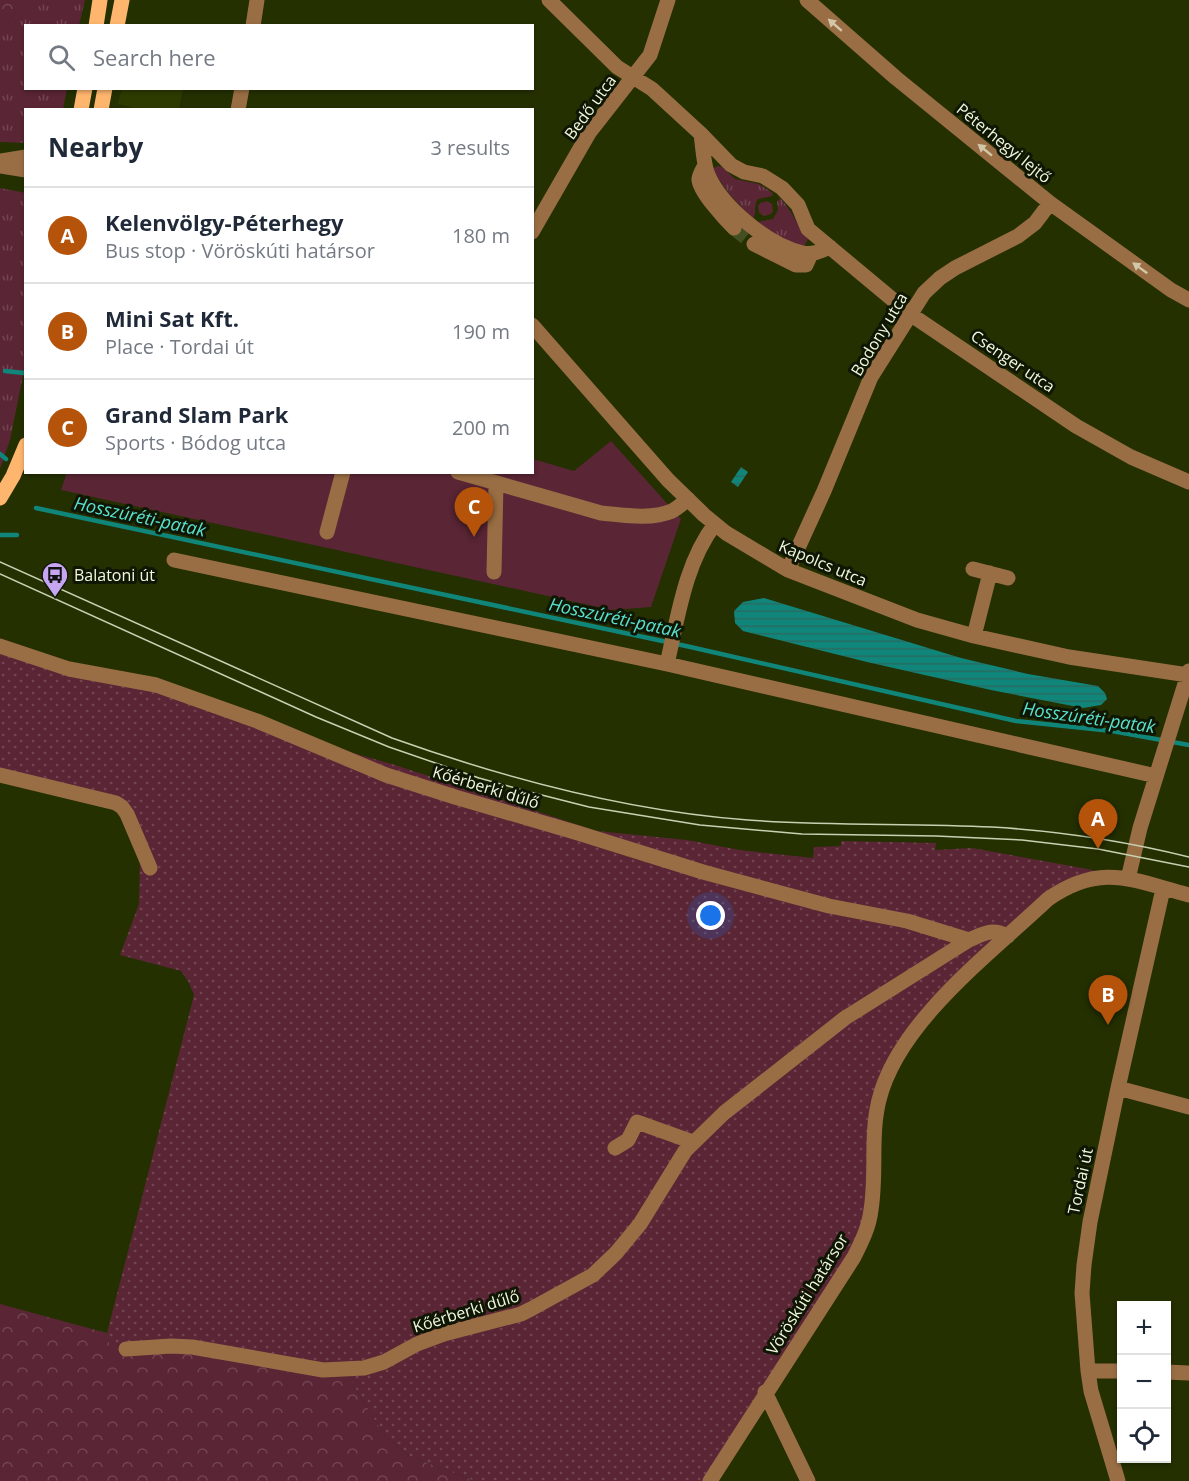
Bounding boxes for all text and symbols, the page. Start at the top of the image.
one-way arrow [828,18,843,32]
search box [24,24,534,90]
icon: search [45,41,78,74]
text: Search here [93,42,216,72]
street label: Bedő utca [559,70,621,144]
street label: Péterhegyi lejtő [952,98,1056,188]
text: Nearby [48,129,143,165]
text: 3 results [430,134,510,161]
one-way arrow [977,145,992,157]
text: Kelenvölgy-Péterhegy [105,207,343,237]
text: A [61,222,74,249]
text: 180 m [452,222,510,249]
text: Bus stop · Vöröskúti határsor [105,237,375,264]
one-way arrow [1133,262,1149,274]
street label: Bodony utca [846,288,912,380]
text: Mini Sat Kft. [105,303,239,333]
text: B [61,318,74,345]
text: 190 m [452,318,510,345]
street label: Csenger utca [967,325,1059,397]
text: Place · Tordai út [105,333,254,360]
text: Grand Slam Park [105,399,288,429]
text: C [61,414,74,441]
text: 200 m [452,414,510,441]
text: Sports · Bódog utca [105,429,286,456]
pin: C [454,488,494,537]
water label: Hosszúréti-patak [72,490,209,542]
street label: Kapolcs utca [776,535,870,591]
bus stop icon: Balatoni út [40,560,70,598]
place label: Balatoni út [74,564,155,586]
water label: Hosszúréti-patak [547,591,684,643]
water label: Hosszúréti-patak [1021,696,1158,738]
street label: Kőérberki dűlő [430,760,542,814]
pin: A [1078,800,1118,849]
your location [696,901,725,930]
pin: B [1088,976,1128,1025]
street label: Tordai út [1062,1145,1098,1216]
street label: Vöröskúti határsor [761,1229,853,1359]
street label: Kőérberki dűlő [410,1284,522,1338]
map controls [1117,1301,1171,1463]
button: + [1117,1301,1171,1355]
button: − [1117,1355,1171,1409]
button: locate [1117,1409,1171,1463]

